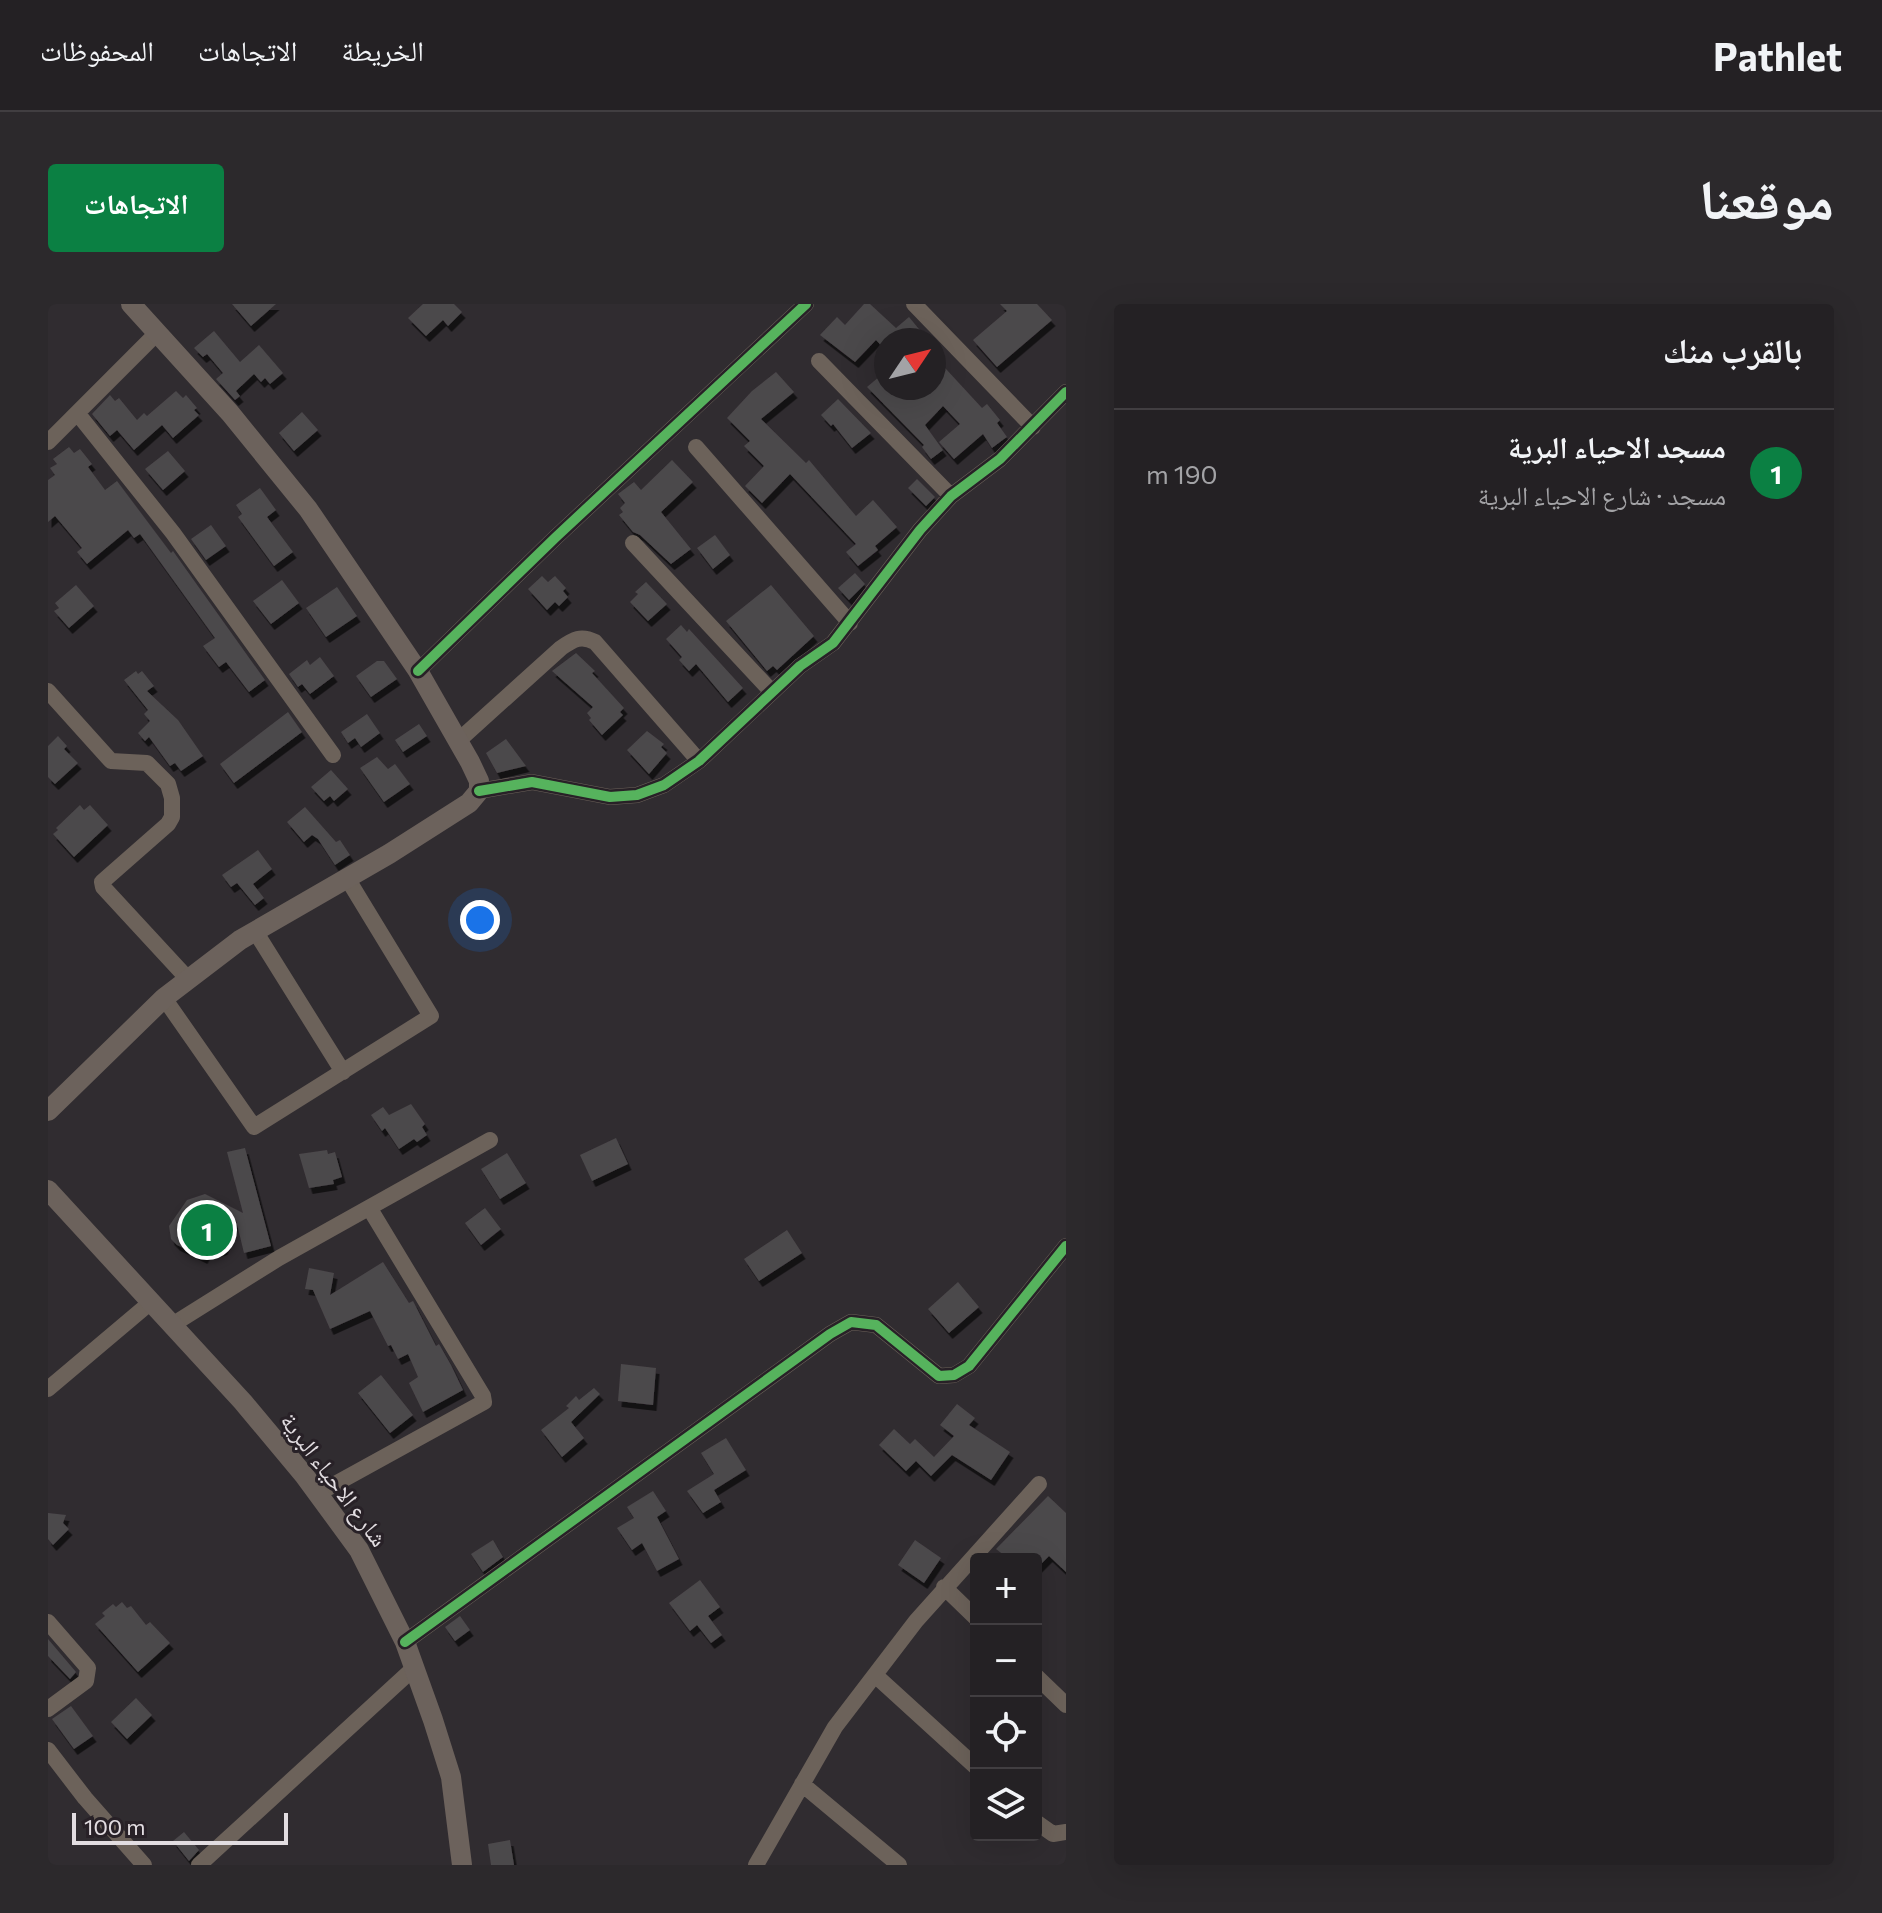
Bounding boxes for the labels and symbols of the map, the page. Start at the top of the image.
north arrow [874,328,946,400]
your location [460,900,500,940]
pin: 1 [181,1200,233,1260]
street label: شارع الاحياء البرية [274,1406,395,1553]
scale bar [72,1809,288,1845]

